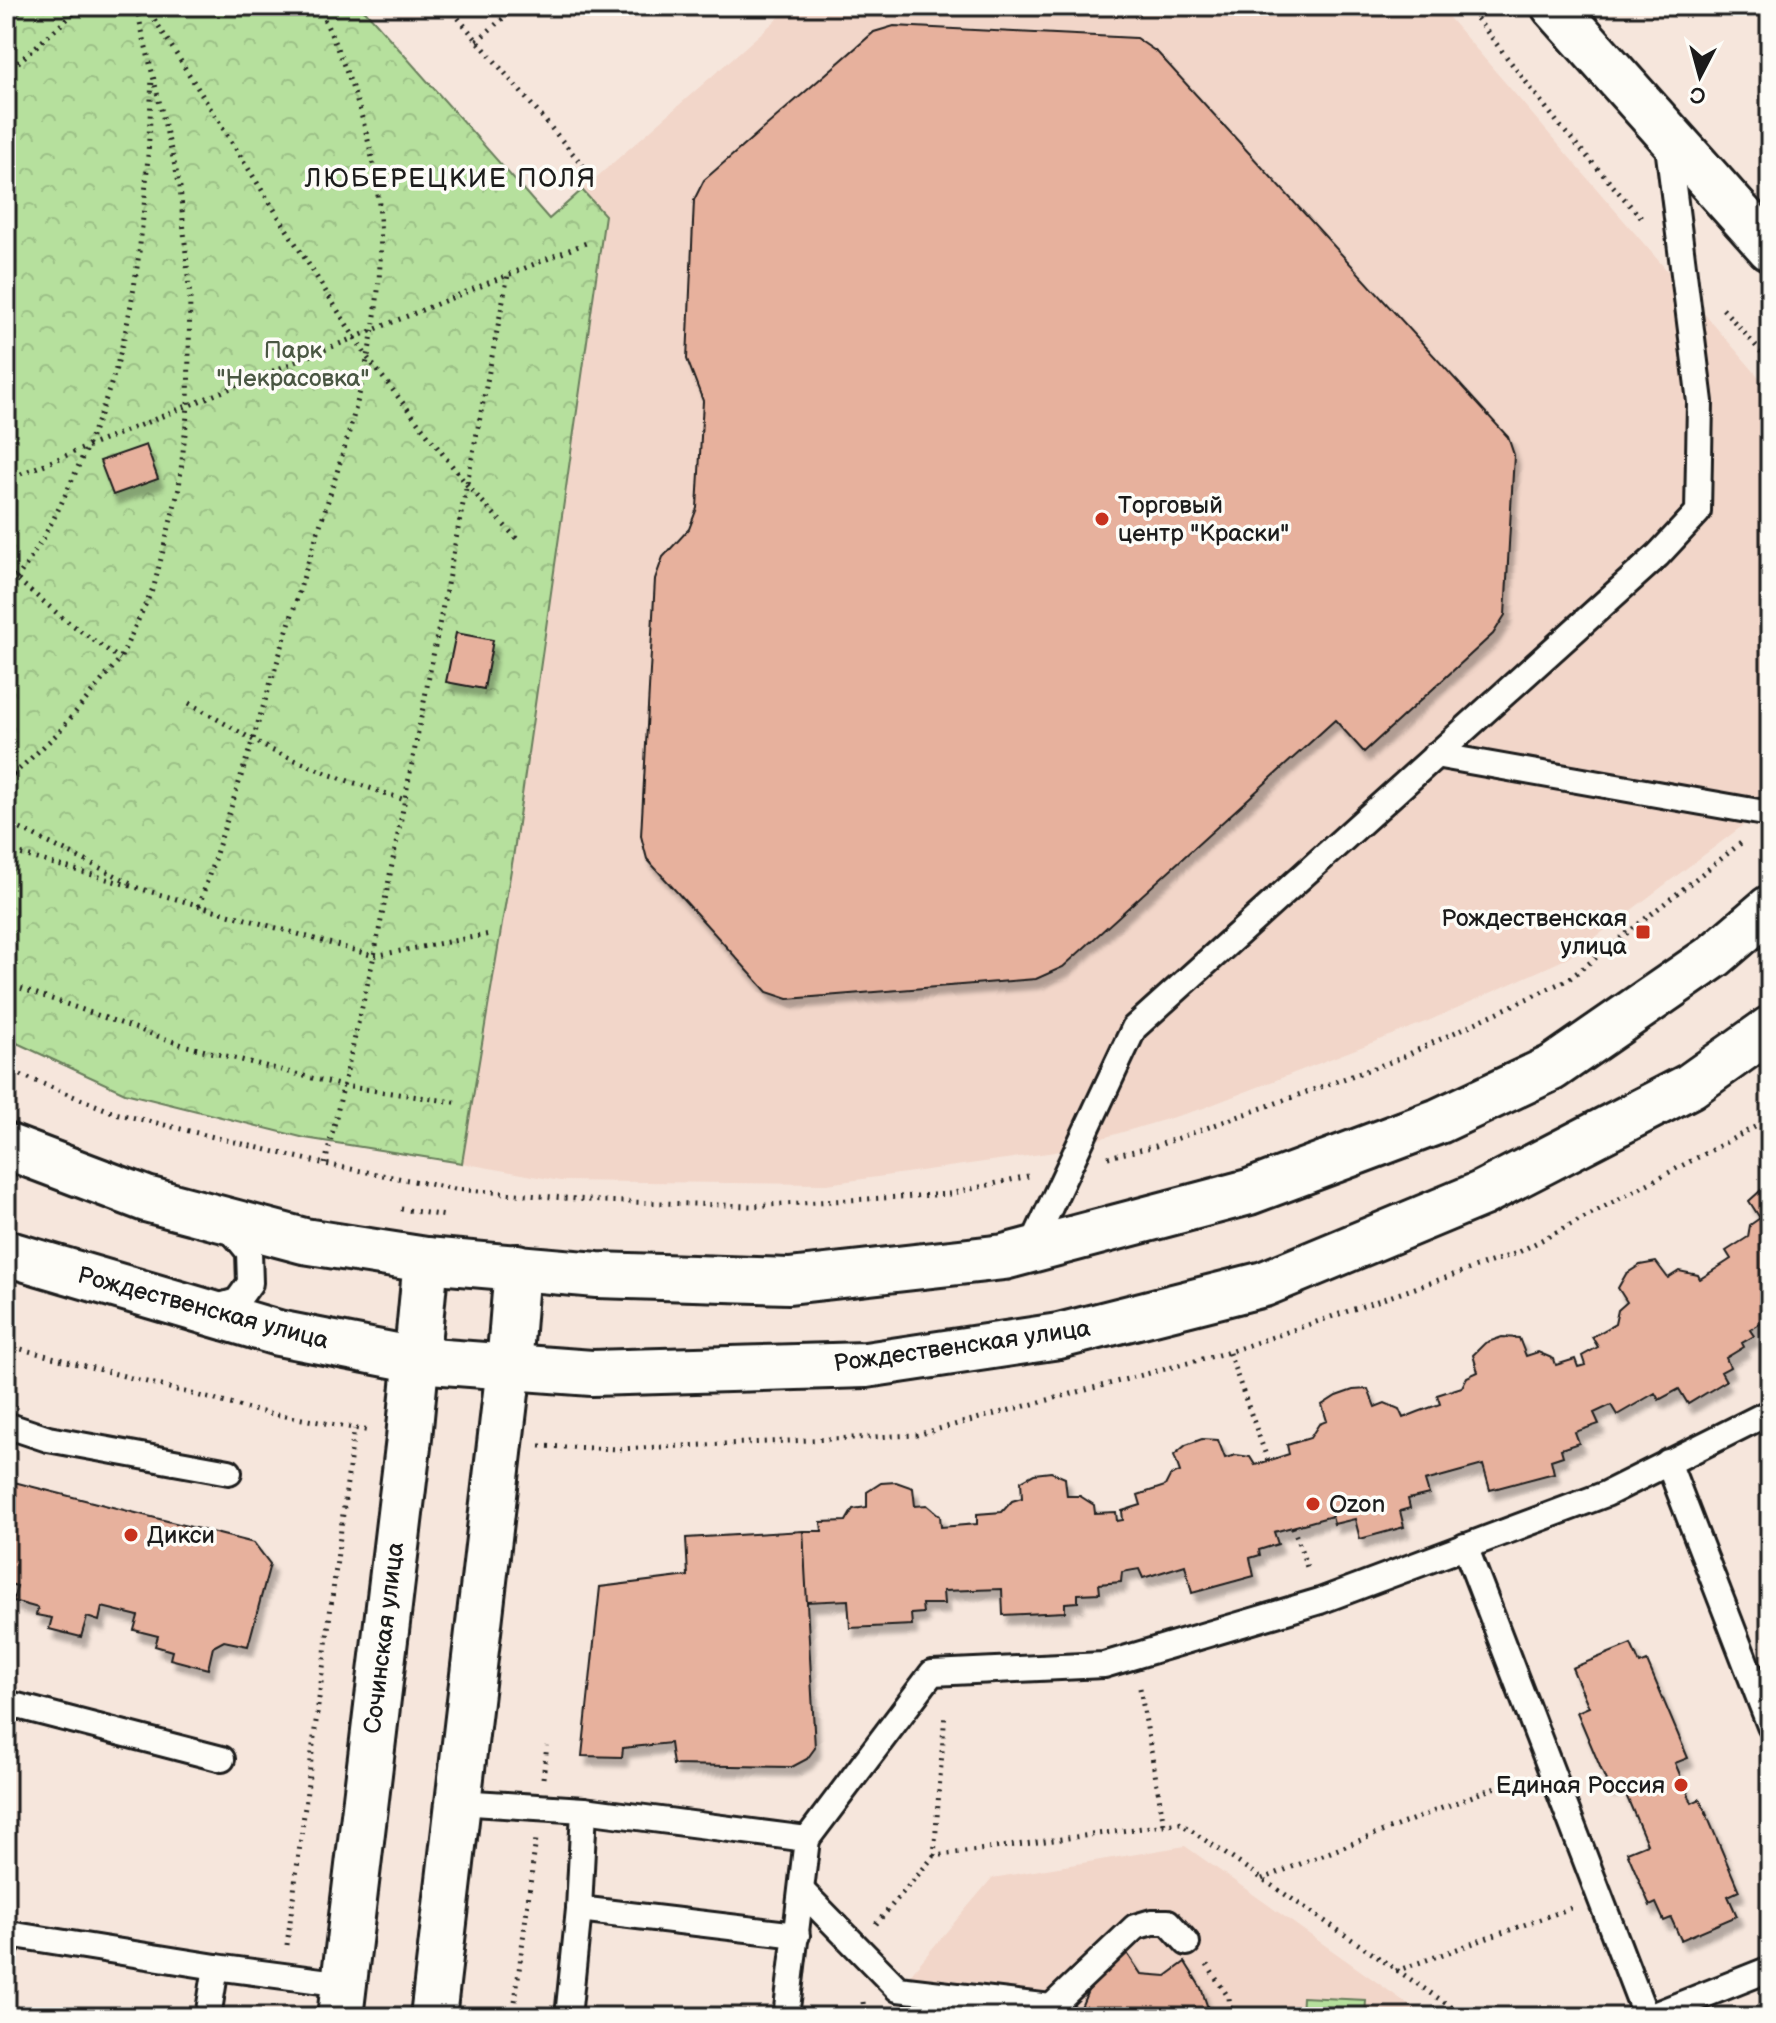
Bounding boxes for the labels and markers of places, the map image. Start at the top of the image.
place label: Торговый центр "Краски" [1118,491,1289,548]
marker: Торговый центр "Краски" [1093,510,1111,528]
place label: Рождественская улица [1441,904,1627,961]
marker: Рождественская улица [1634,923,1652,941]
place label: Ozon [1329,1490,1385,1519]
marker: Ozon [1304,1495,1322,1513]
place label: Дикси [147,1521,215,1550]
marker: Дикси [122,1526,140,1544]
place label: Единая Россия [1496,1771,1665,1800]
marker: Единая Россия [1672,1776,1690,1794]

